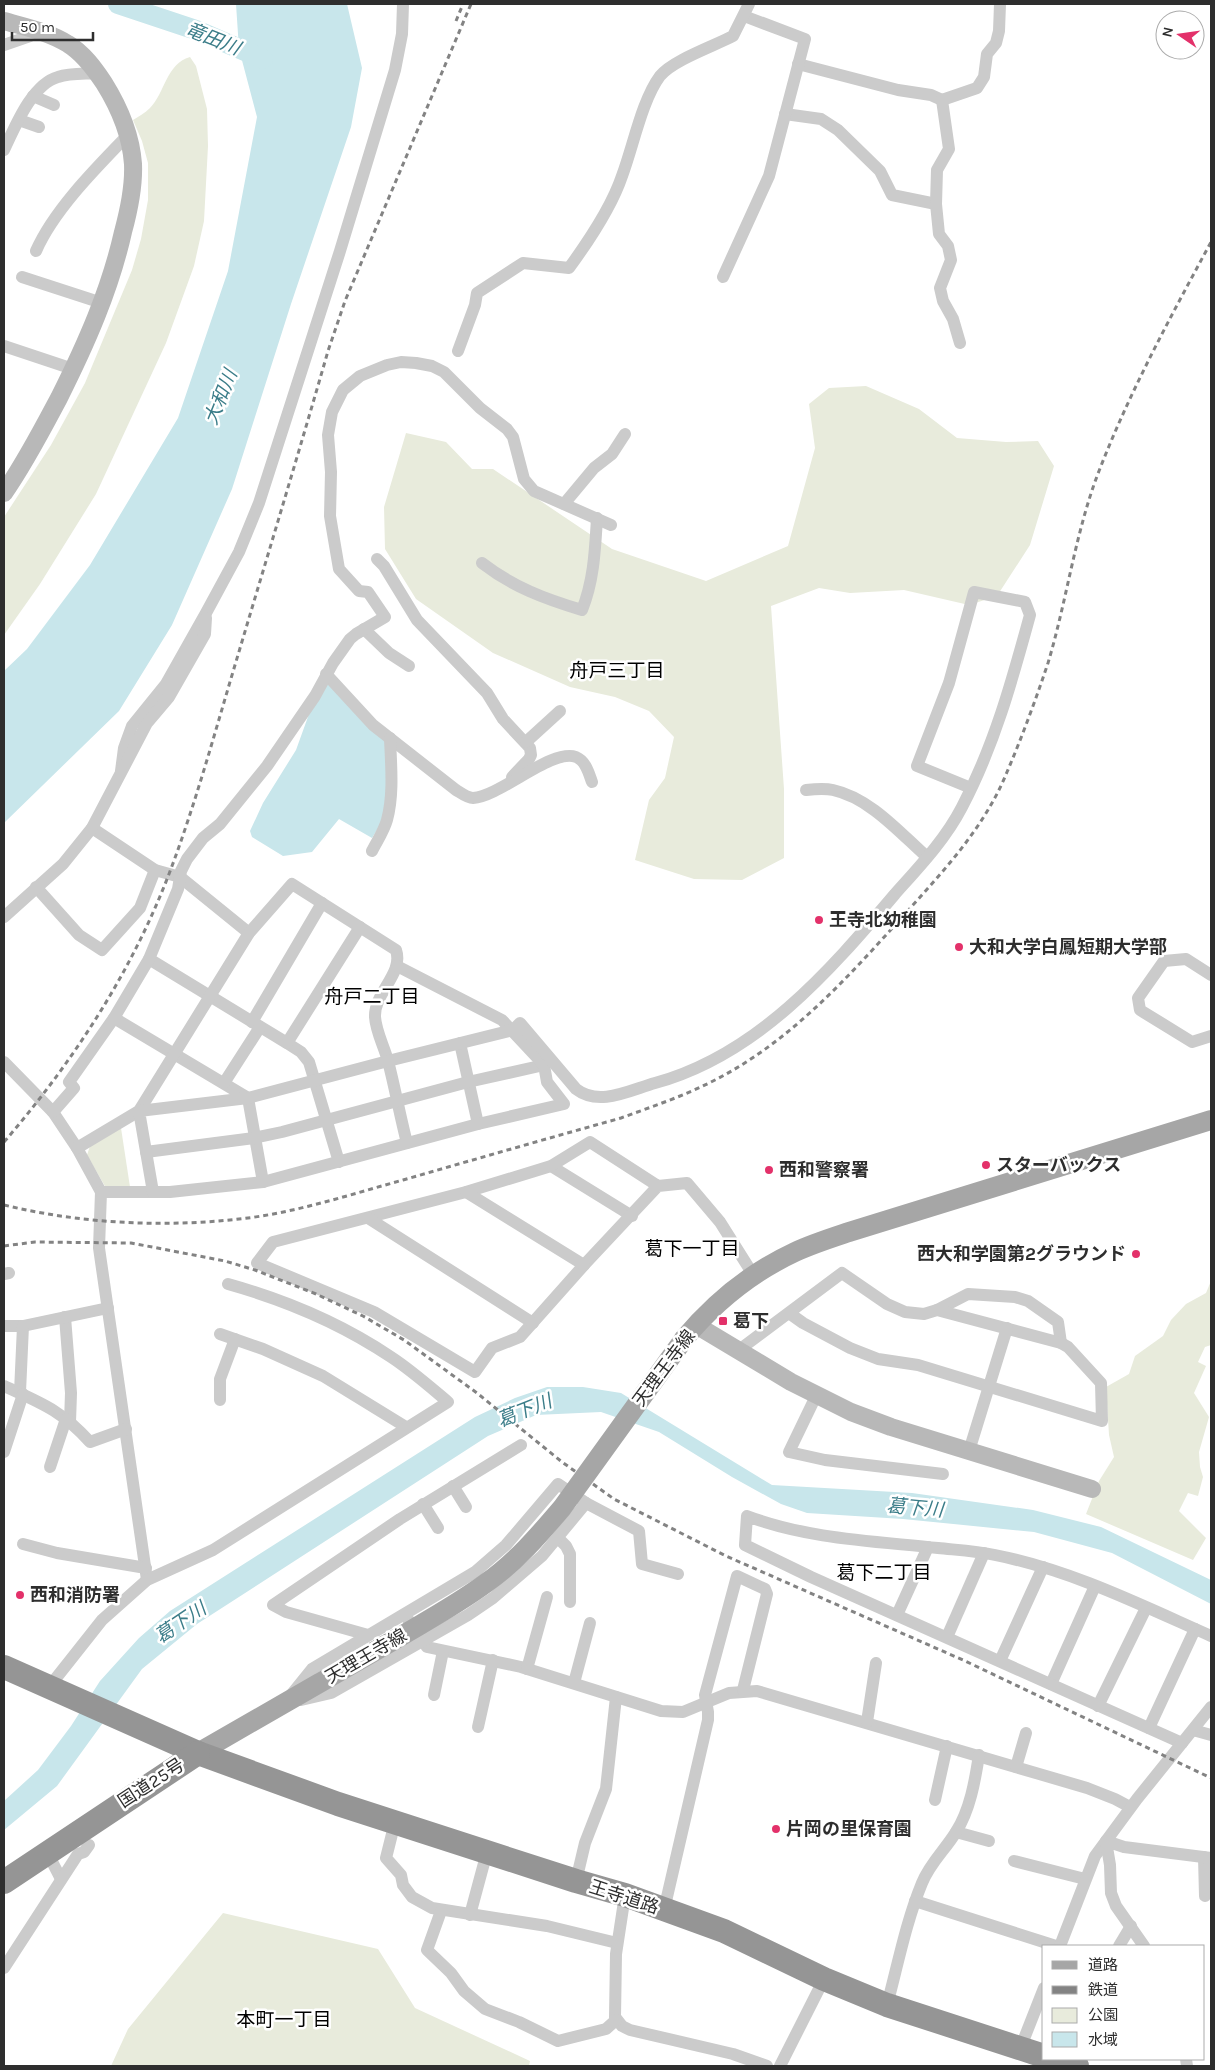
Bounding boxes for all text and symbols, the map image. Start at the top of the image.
scale bar [12,10,94,42]
north arrow [1155,10,1205,60]
text: 50 m [20,18,55,36]
water label: 竜田川 [182,18,245,61]
text: N [1158,25,1177,39]
water label: 大和川 [200,365,243,428]
district label: 舟戸三丁目 [569,660,665,682]
place label: 王寺北幼稚園 [829,909,937,931]
marker: 王寺北幼稚園 [813,914,825,926]
place label: 大和大学白鳳短期大学部 [969,936,1167,958]
marker: 大和大学白鳳短期大学部 [953,941,965,953]
district label: 舟戸二丁目 [324,986,420,1008]
place label: スターバックス [996,1154,1121,1176]
place label: 西和警察署 [779,1159,869,1181]
marker: スターバックス [980,1159,992,1171]
marker: 西和警察署 [763,1164,775,1176]
district label: 葛下一丁目 [644,1238,740,1260]
place label: 西大和学園第2グラウンド [917,1243,1126,1265]
marker: 西大和学園第2グラウンド [1130,1248,1142,1260]
place label: 葛下 [733,1310,769,1332]
marker: 葛下 [717,1315,729,1327]
street label: 天理王寺線 [628,1325,700,1411]
water label: 葛下川 [494,1389,557,1432]
water label: 葛下川 [886,1495,946,1522]
district label: 葛下二丁目 [836,1562,932,1584]
place label: 西和消防署 [30,1584,120,1606]
marker: 西和消防署 [14,1589,26,1601]
water label: 葛下川 [151,1597,212,1648]
street label: 天理王寺線 [322,1624,410,1688]
street label: 国道25号 [114,1753,188,1813]
place label: 片岡の里保育園 [786,1818,912,1840]
marker: 片岡の里保育園 [770,1823,782,1835]
street label: 王寺道路 [586,1875,662,1919]
legend [1042,1945,1205,2060]
text: 道路 [1088,1956,1118,1974]
text: 鉄道 [1088,1981,1118,1999]
text: 公園 [1088,2006,1118,2024]
district label: 本町一丁目 [236,2009,332,2031]
text: 水域 [1088,2031,1118,2049]

